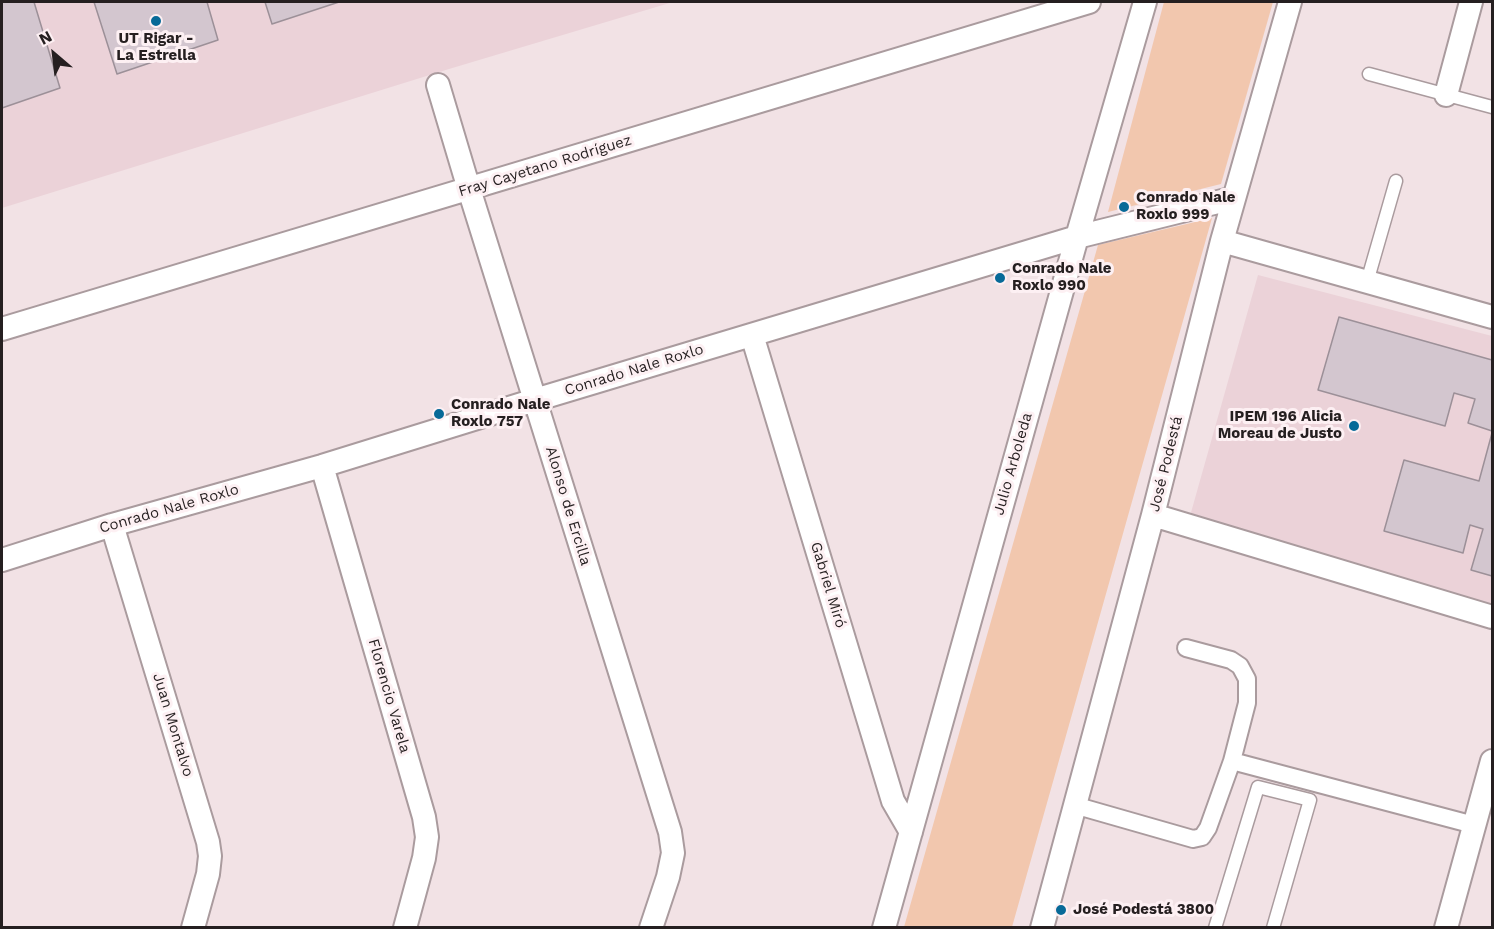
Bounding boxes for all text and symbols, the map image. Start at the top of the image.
marker: UT Rigar - La Estrella [149,14,163,28]
north arrow [24,24,84,84]
text: N [36,26,55,49]
place label: UT Rigar - La Estrella [116,30,196,65]
street label: Fray Cayetano Rodríguez [456,131,634,201]
place label: Conrado Nale Roxlo 999 [1136,189,1236,224]
marker: Conrado Nale Roxlo 999 [1117,200,1131,214]
place label: Conrado Nale Roxlo 990 [1012,260,1112,295]
marker: Conrado Nale Roxlo 990 [993,271,1007,285]
street label: Conrado Nale Roxlo [562,340,706,400]
place label: Conrado Nale Roxlo 757 [451,396,551,431]
marker: Conrado Nale Roxlo 757 [432,407,446,421]
place label: IPEM 196 Alicia Moreau de Justo [1218,408,1342,443]
street label: Julio Arboleda [990,411,1036,517]
street label: José Podestá [1145,414,1187,514]
marker: IPEM 196 Alicia Moreau de Justo [1347,419,1361,433]
street label: Alonso de Ercilla [541,444,595,568]
street label: Conrado Nale Roxlo [97,480,241,538]
street label: Gabriel Miró [806,540,850,630]
street label: Florencio Varela [364,637,414,755]
street label: Juan Montalvo [149,671,197,779]
place label: José Podestá 3800 [1073,901,1214,919]
marker: José Podestá 3800 [1054,903,1068,917]

